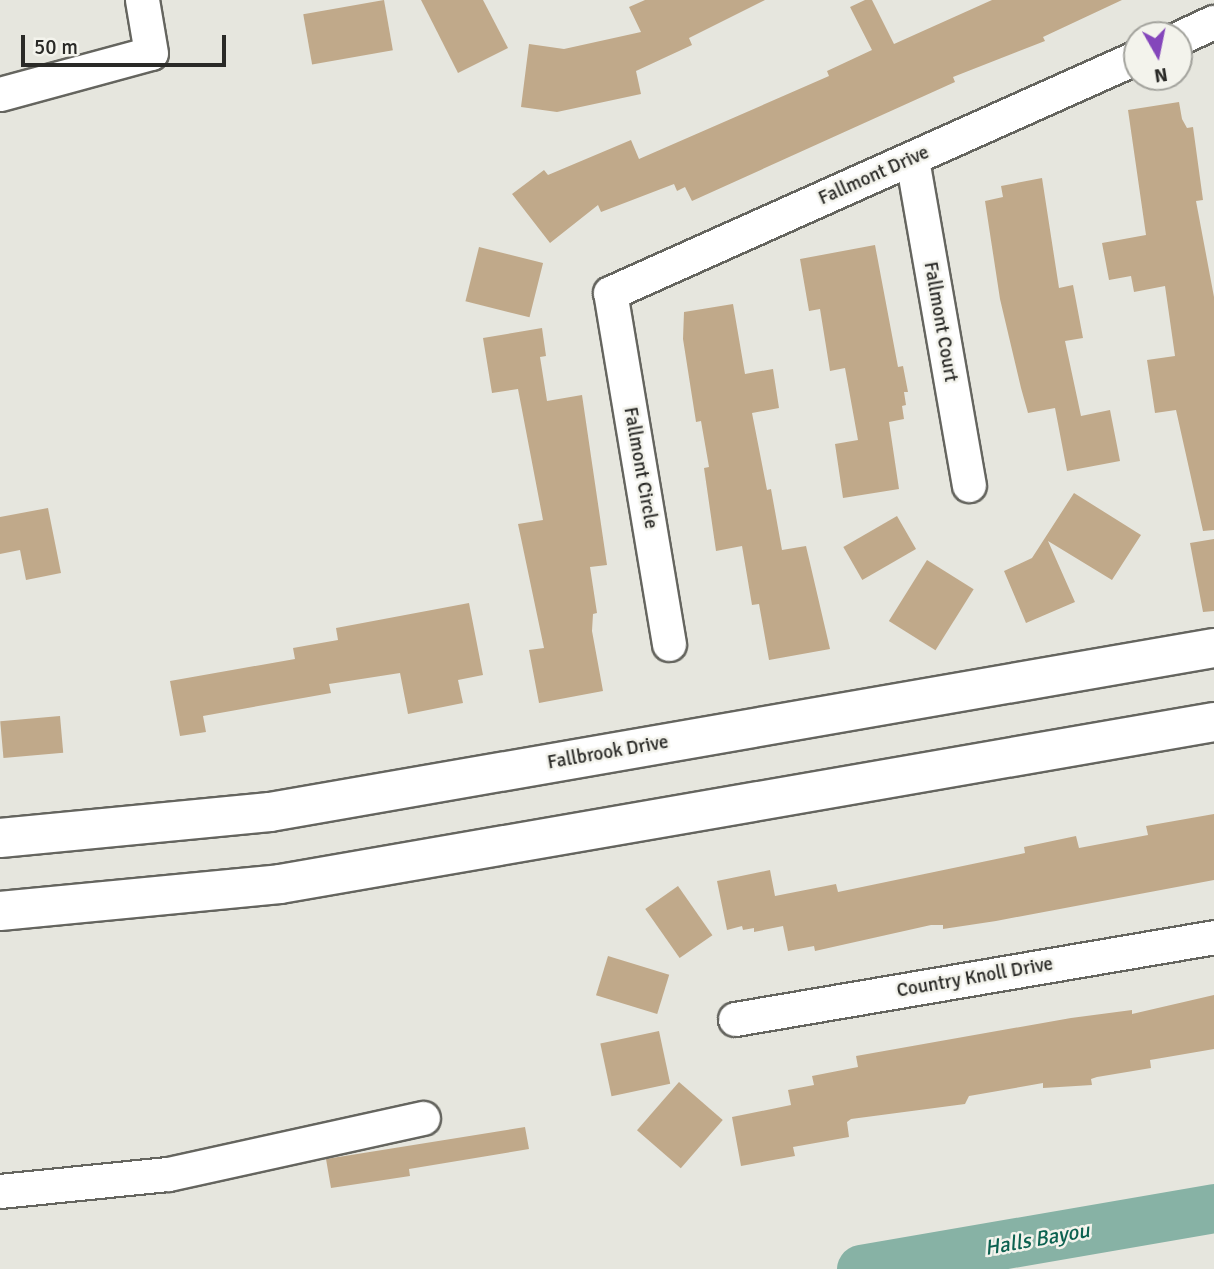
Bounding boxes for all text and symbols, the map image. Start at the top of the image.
scale bar [24,21,229,65]
north arrow [1123,21,1193,91]
text: 50 m [34,34,78,60]
text: N [1153,62,1169,88]
street label: Fallmont Drive [815,141,933,211]
street label: Fallmont Court [918,260,962,384]
street label: Fallmont Circle [618,405,662,531]
street label: Fallbrook Drive [546,731,670,775]
street label: Country Knoll Drive [895,953,1055,1003]
water label: Halls Bayou [983,1217,1091,1261]

